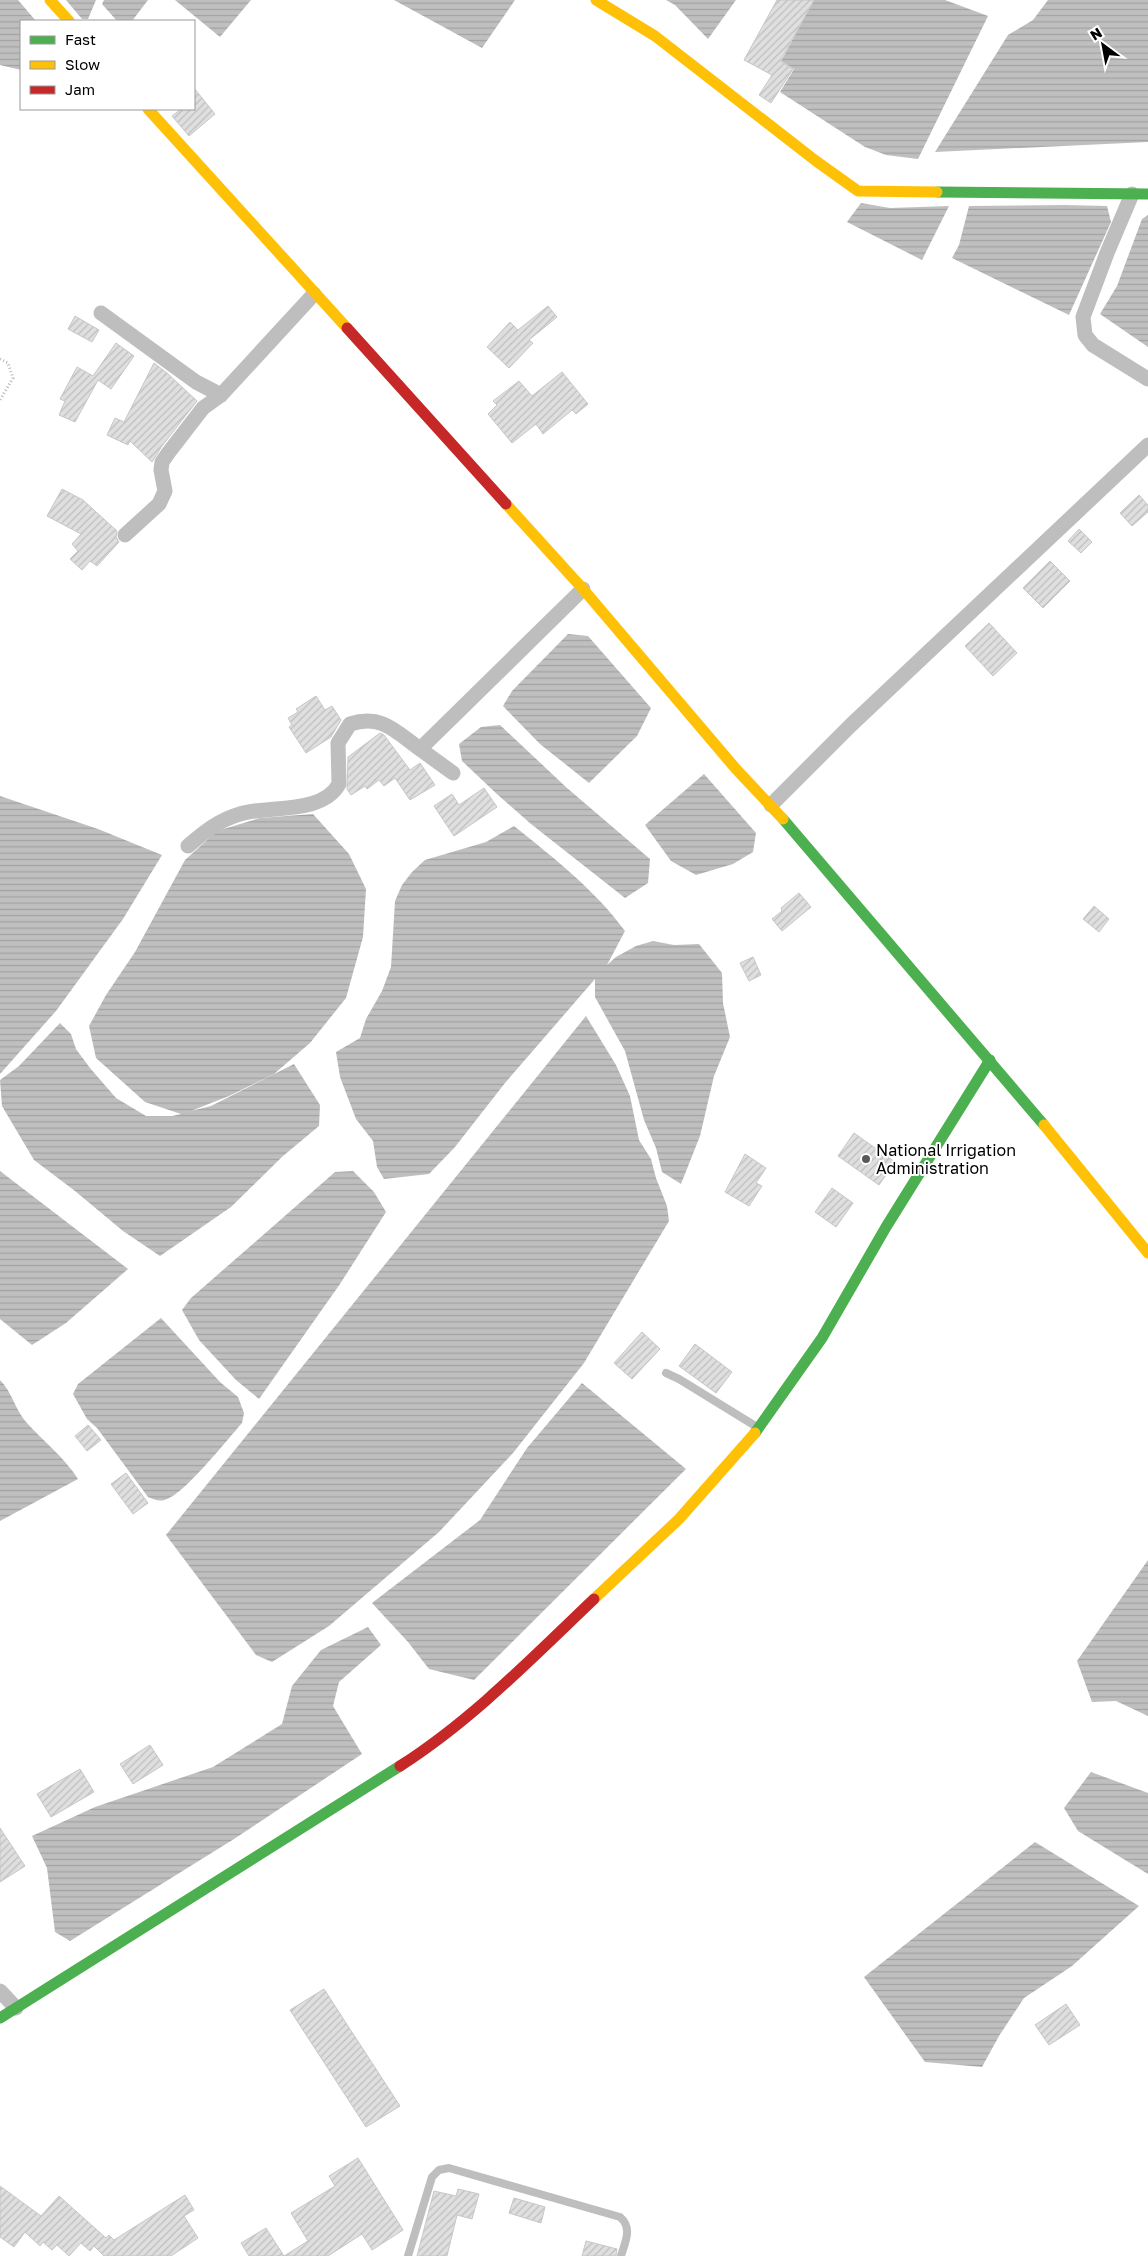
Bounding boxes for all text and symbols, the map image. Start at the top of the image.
legend [20,20,195,110]
north arrow [1078,20,1128,70]
text: N [1087,24,1105,44]
text: Fast [65,30,96,48]
text: Slow [65,55,100,73]
text: Jam [65,80,95,98]
place label: National Irrigation Administration [876,1140,1016,1178]
marker: National Irrigation Administration [860,1153,872,1165]

